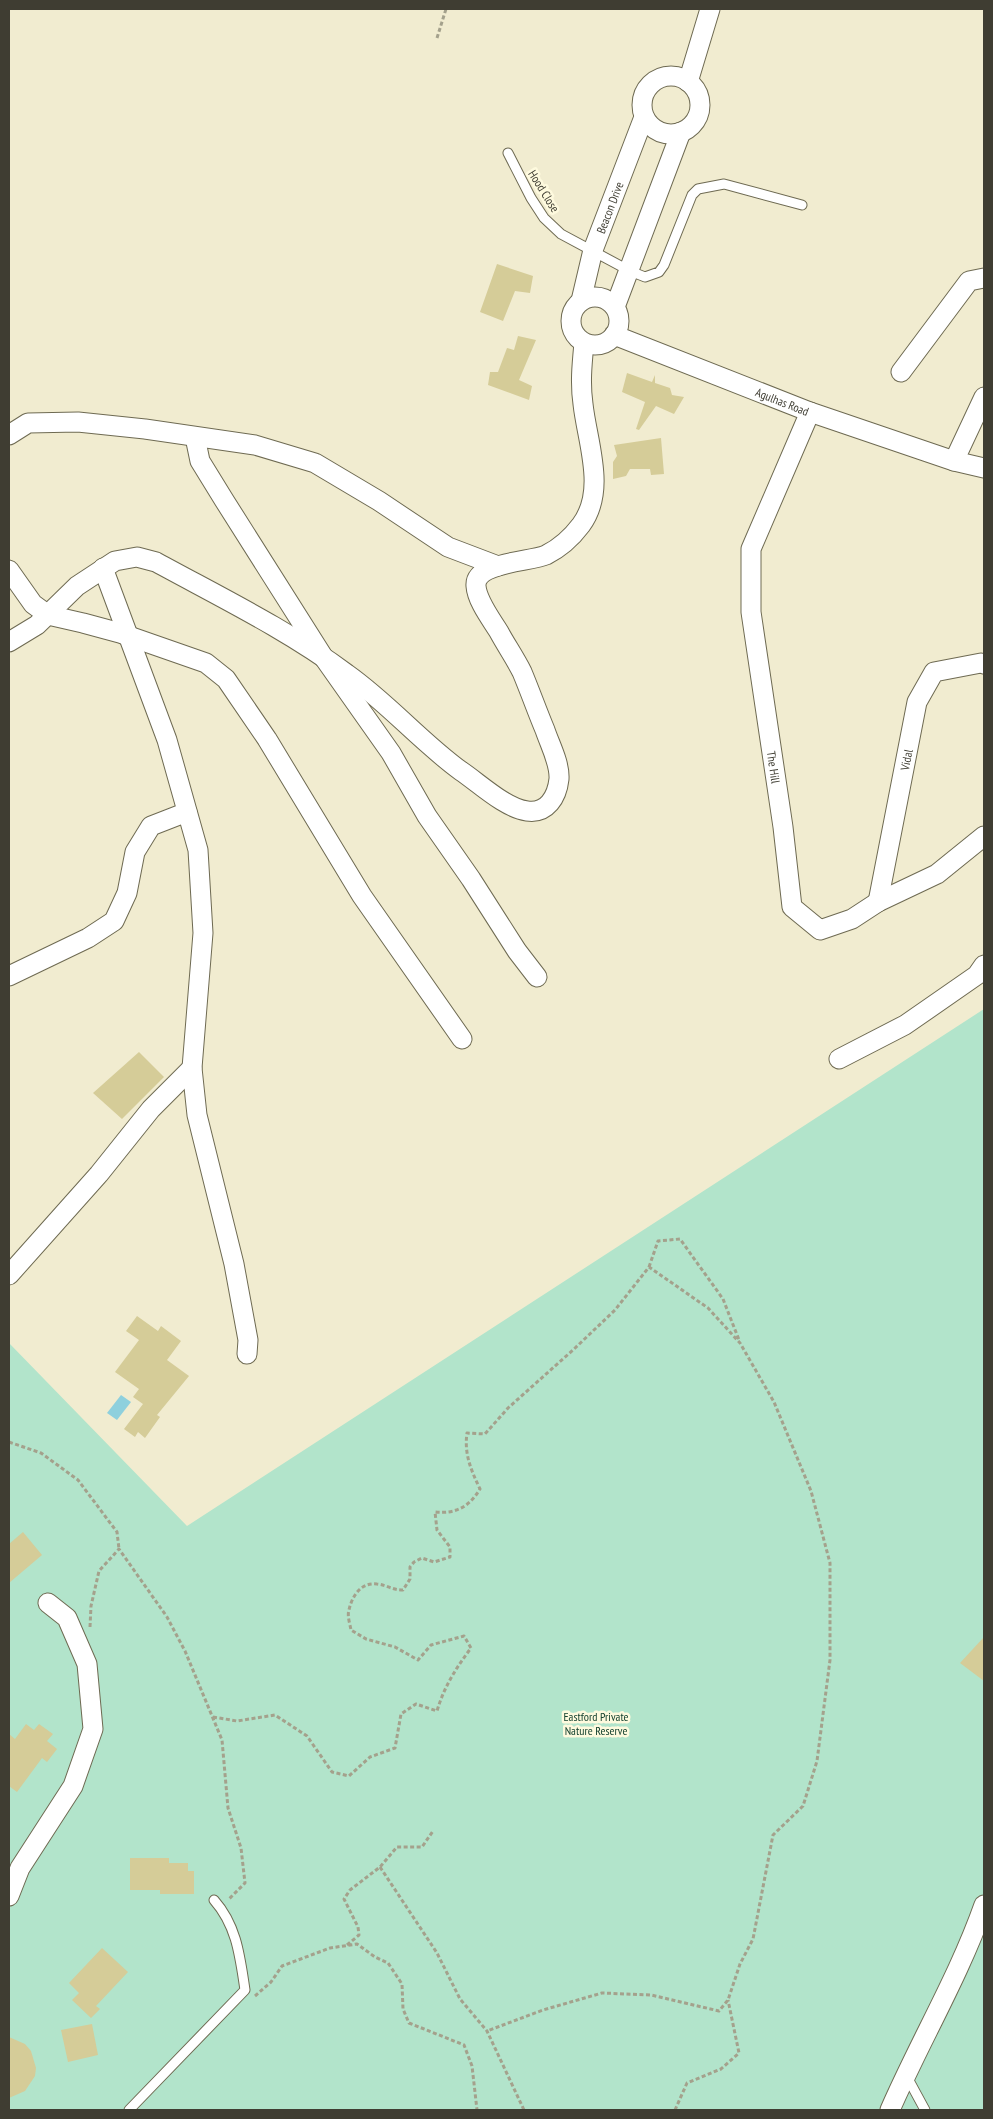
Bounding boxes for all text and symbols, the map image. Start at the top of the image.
street label: Hood Close [525,167,563,215]
street label: Beacon Drive [593,179,626,235]
street label: Agulhas Road [754,384,811,418]
street label: Vidal [896,748,915,772]
street label: The Hill [764,750,784,785]
park label: Eastford Private Nature Reserve [563,1709,629,1738]

